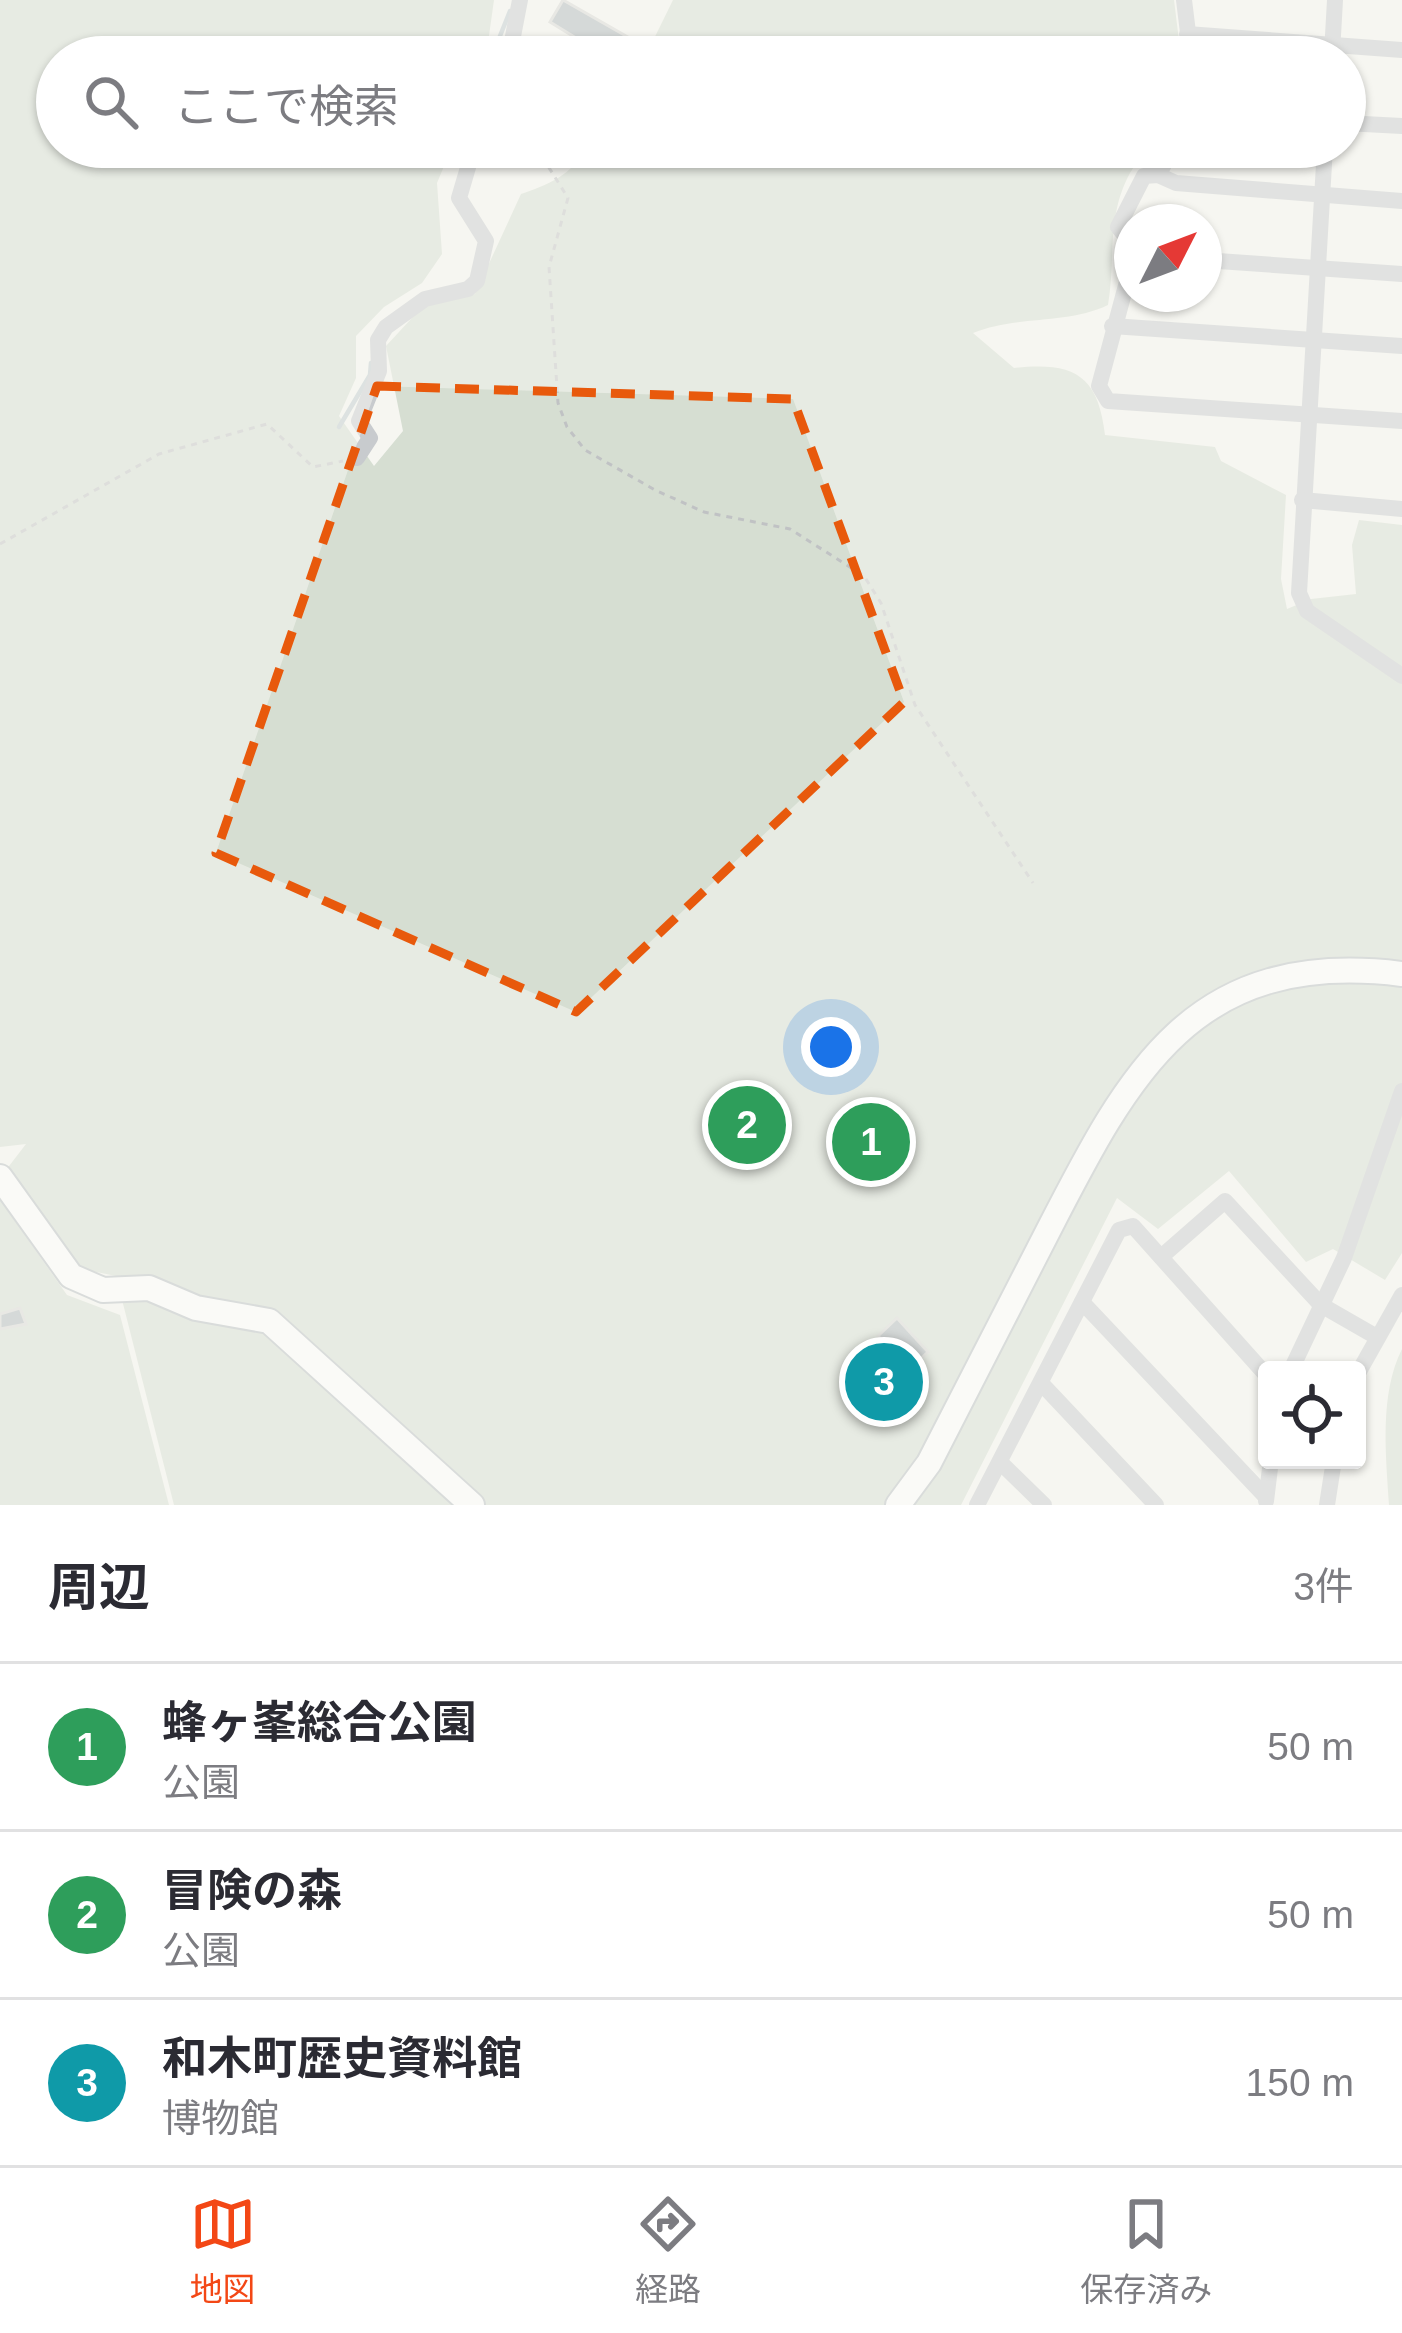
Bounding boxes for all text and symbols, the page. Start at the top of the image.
search box [36,36,1366,168]
icon: search [78,69,144,135]
text: ここで検索 [174,81,399,132]
north arrow [1114,204,1222,312]
your location [801,1017,861,1077]
pin: 2 [708,1080,786,1170]
pin: 1 [832,1097,910,1187]
pin: 3 [845,1337,923,1427]
map controls [1258,1361,1366,1469]
button: locate [1258,1361,1366,1469]
text: 周辺 [48,1559,150,1616]
text: 3件 [1293,1565,1354,1608]
text: 蜂ヶ峯総合公園 [162,1697,477,1748]
text: 1 [76,1725,98,1768]
text: 50 m [1267,1725,1354,1768]
text: 公園 [162,1761,240,1804]
text: 冒険の森 [162,1865,342,1916]
text: 2 [76,1893,98,1936]
text: 50 m [1267,1893,1354,1936]
text: 公園 [162,1929,240,1972]
text: 和木町歴史資料館 [162,2033,522,2084]
text: 3 [76,2061,98,2104]
text: 150 m [1246,2061,1354,2104]
text: 博物館 [162,2097,279,2140]
tab: 地図 [190,2191,256,2311]
tab: 経路 [635,2191,701,2311]
tab: 保存済み [1080,2191,1212,2311]

